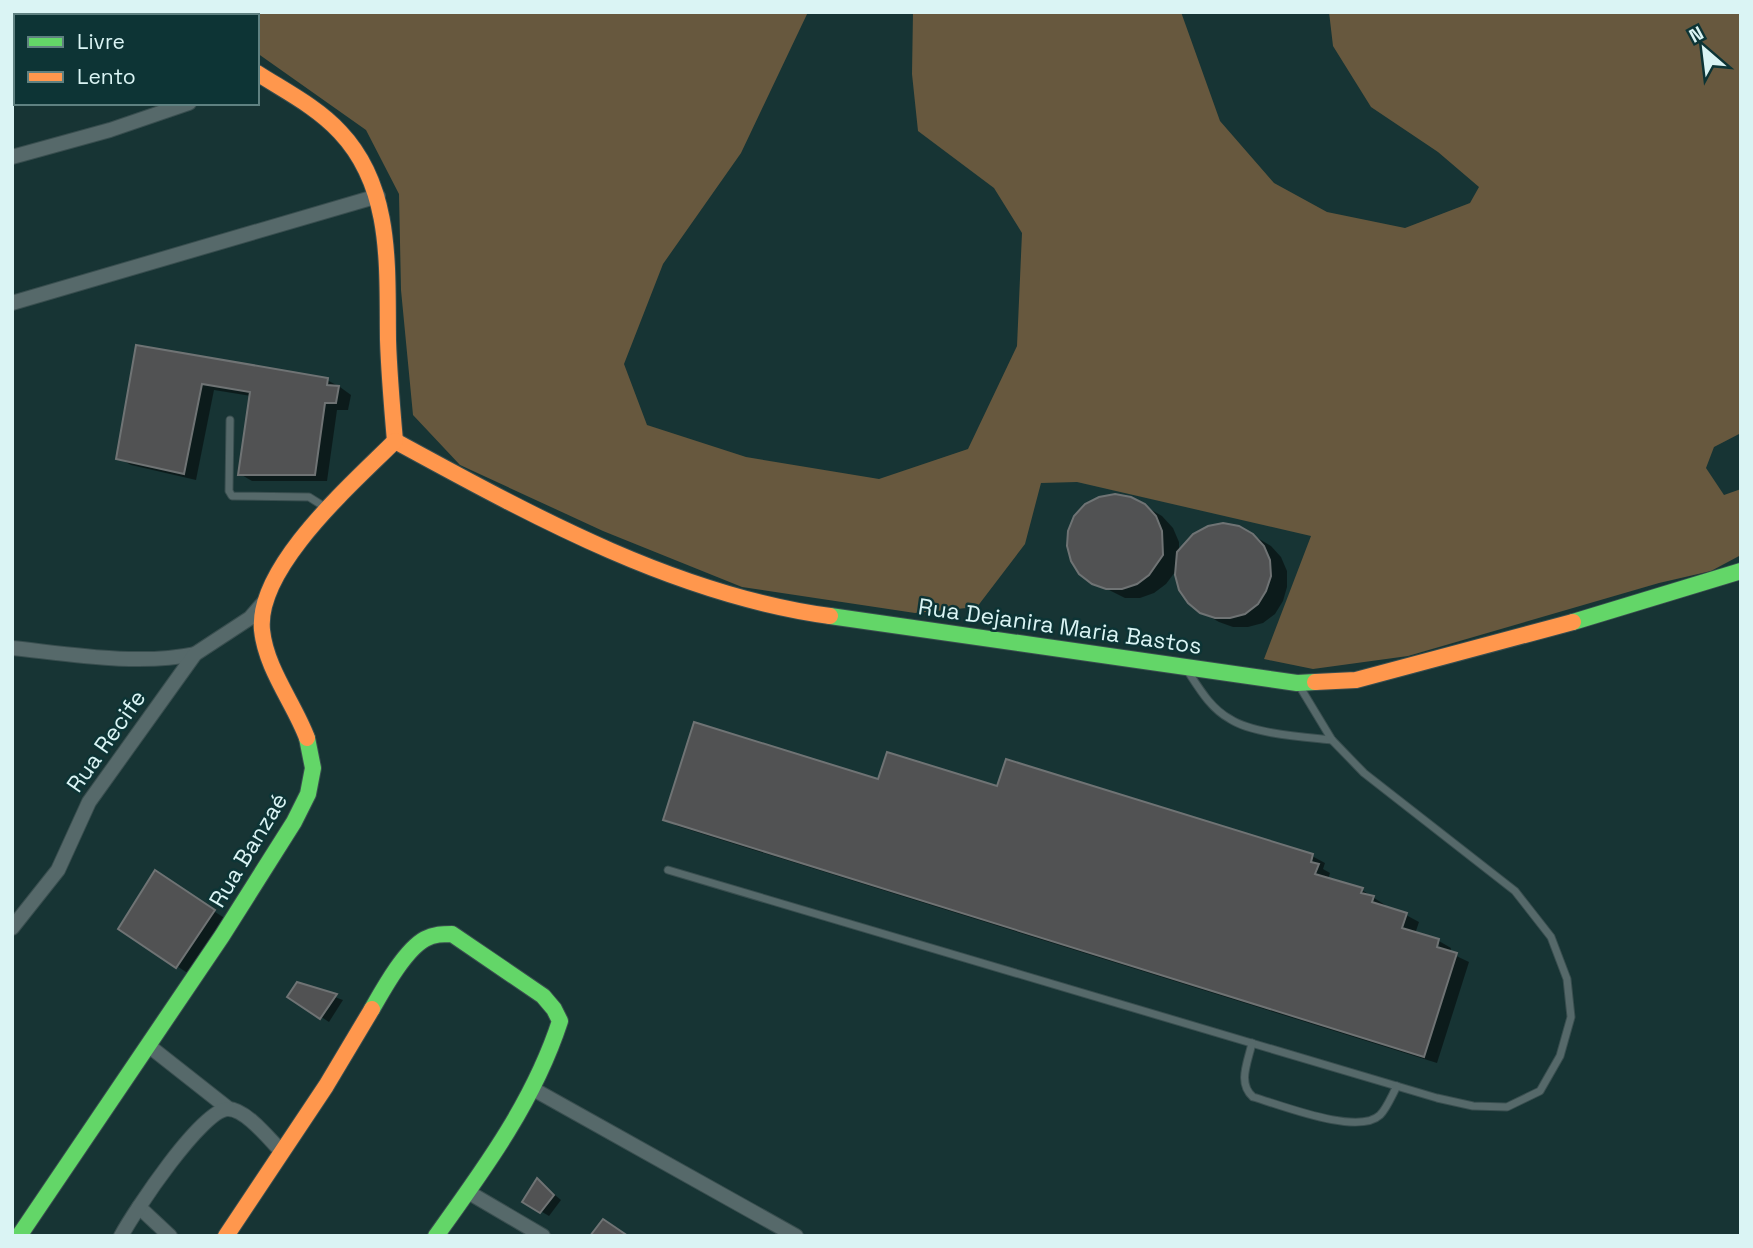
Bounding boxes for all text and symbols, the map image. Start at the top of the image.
legend [14,14,259,105]
north arrow [1669,14,1739,84]
text: N [1685,20,1708,48]
text: Livre [77,28,125,55]
text: Lento [77,63,136,90]
street label: Rua Dejanira Maria Bastos [916,591,1204,661]
street label: Rua Recife [60,684,152,798]
street label: Rua Banzaé [202,787,294,913]

